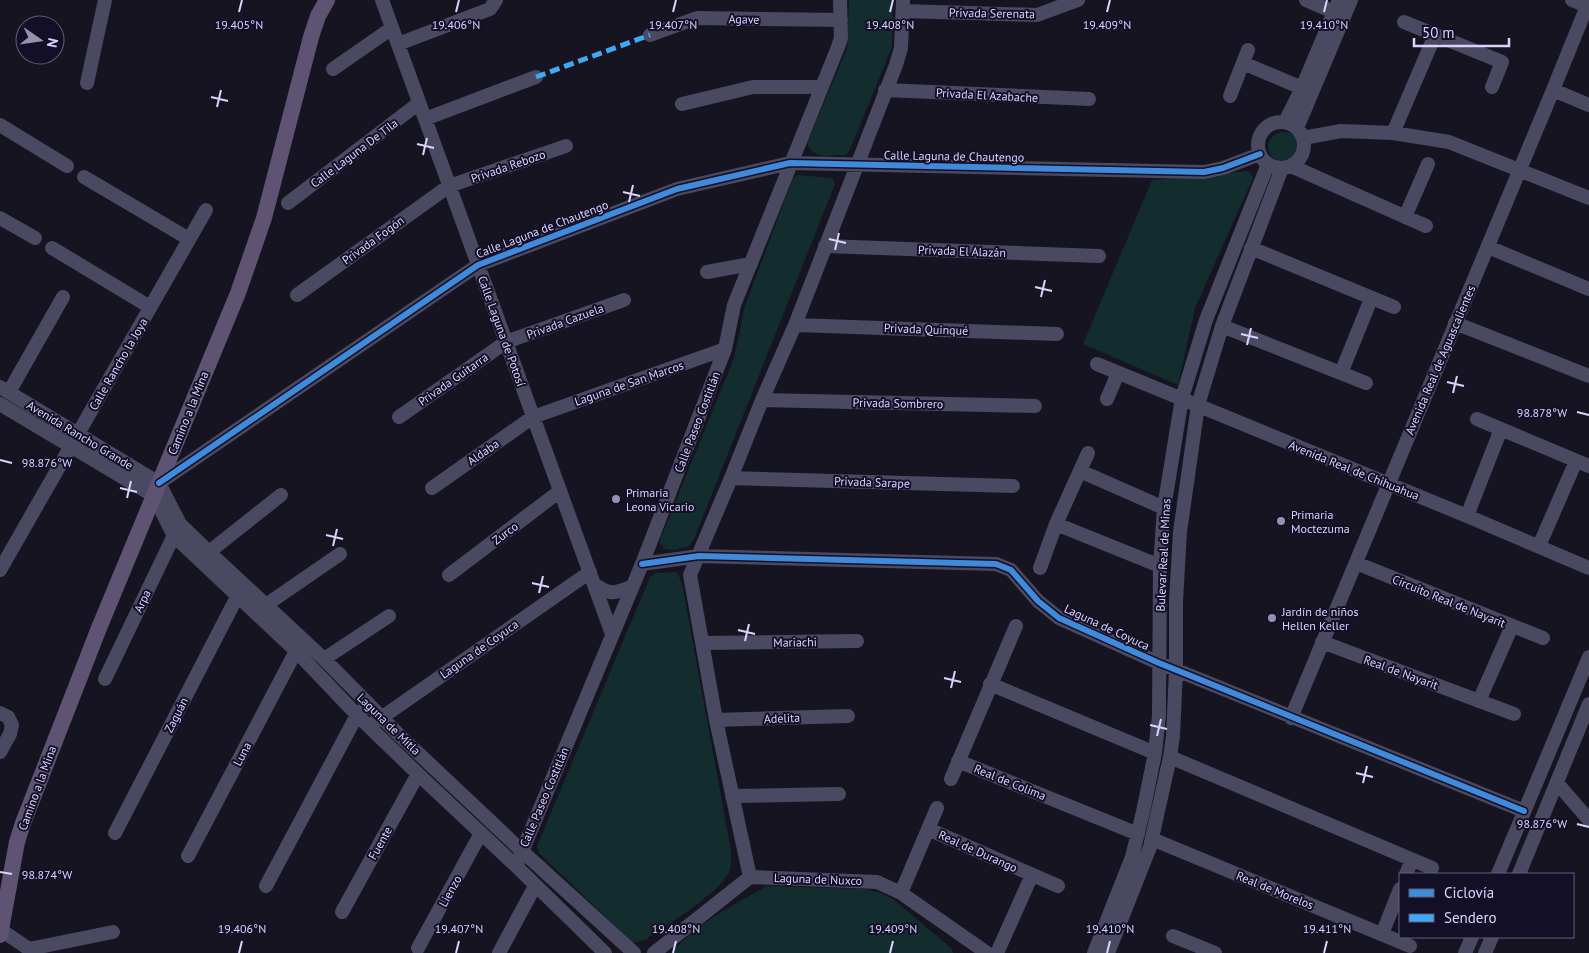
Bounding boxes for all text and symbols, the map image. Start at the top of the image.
street label: Privada Serenata [949,5,1035,21]
street label: Agave [728,11,760,27]
north arrow [15,15,65,65]
scale bar [1414,15,1509,47]
text: 19.405°N [215,17,263,32]
text: 19.406°N [432,17,480,32]
text: 19.407°N [649,17,697,32]
text: 19.408°N [866,17,914,32]
text: 19.409°N [1083,17,1131,32]
text: 19.410°N [1300,17,1348,32]
text: 50 m [1422,23,1455,42]
text: N [43,36,62,49]
street label: Privada El Azabache [936,85,1038,105]
street label: Calle Laguna De Tila [307,115,401,191]
street label: Privada Rebozo [469,146,547,186]
street label: Calle Laguna de Chautengo [884,147,1024,165]
street label: Calle Laguna de Chautengo [474,197,610,261]
street label: Privada Fogón [339,212,407,268]
street label: Privada El Alazán [918,242,1006,260]
street label: Calle Laguna de Potosí [475,274,529,388]
street label: Avenida Real de Aguascalientes [1402,283,1478,437]
street label: Privada Cazuela [524,300,606,342]
street label: Calle Rancho la Joya [85,315,151,413]
street label: Privada Quinqué [884,320,968,338]
street label: Privada Guitarra [415,349,491,409]
street label: Laguna de San Marcos [572,357,686,409]
street label: Camino a la Mina [164,369,212,457]
street label: Calle Paseo Costitlán [671,369,723,475]
street label: Privada Sombrero [853,395,943,411]
street label: Avenida Rancho Grande [24,397,136,473]
text: 98.878°W [1517,405,1567,420]
street label: Aldaba [464,436,502,468]
street label: Avenida Real de Chihuahua [1287,437,1421,503]
text: 98.876°W [22,455,72,470]
street label: Privada Sarape [834,473,910,491]
place label: Primaria Leona Vicario [626,485,694,514]
marker: Primaria Leona Vicario [610,493,622,505]
street label: Bulevar Real de Minas [1153,498,1173,612]
place label: Primaria Moctezuma [1291,507,1350,536]
marker: Primaria Moctezuma [1275,515,1287,527]
street label: Zurco [489,518,521,548]
street label: Circuito Real de Nayarit [1390,571,1508,631]
street label: Arpa [130,587,154,615]
street label: Laguna de Coyuca [1062,601,1152,653]
place label: Jardín de niños Hellen Keller [1281,604,1359,633]
marker: Jardín de niños Hellen Keller [1266,612,1278,624]
street label: Laguna de Coyuca [437,616,521,682]
street label: Mariachi [773,634,817,650]
street label: Real de Nayarit [1362,652,1440,692]
street label: Laguna de Mitla [354,690,424,758]
street label: Zaguán [161,695,191,735]
street label: Adelita [764,710,800,726]
street label: Luna [230,739,254,769]
street label: Camino a la Mina [15,744,59,832]
street label: Calle Paseo Costitlán [516,745,572,849]
street label: Real de Colima [972,761,1048,803]
text: 98.876°W [1517,816,1567,831]
street label: Fuente [365,824,395,862]
street label: Real de Durango [936,827,1020,875]
text: 98.874°W [22,867,72,882]
street label: Real de Morelos [1234,868,1316,912]
street label: Laguna de Nuxco [774,870,862,888]
street label: Lienzo [435,873,465,909]
legend [1399,873,1574,938]
text: Ciclovía [1444,883,1494,902]
text: Sendero [1444,908,1497,927]
text: 19.406°N [218,921,266,936]
text: 19.407°N [435,921,483,936]
text: 19.408°N [652,921,700,936]
text: 19.409°N [869,921,917,936]
text: 19.410°N [1086,921,1134,936]
text: 19.411°N [1303,921,1351,936]

